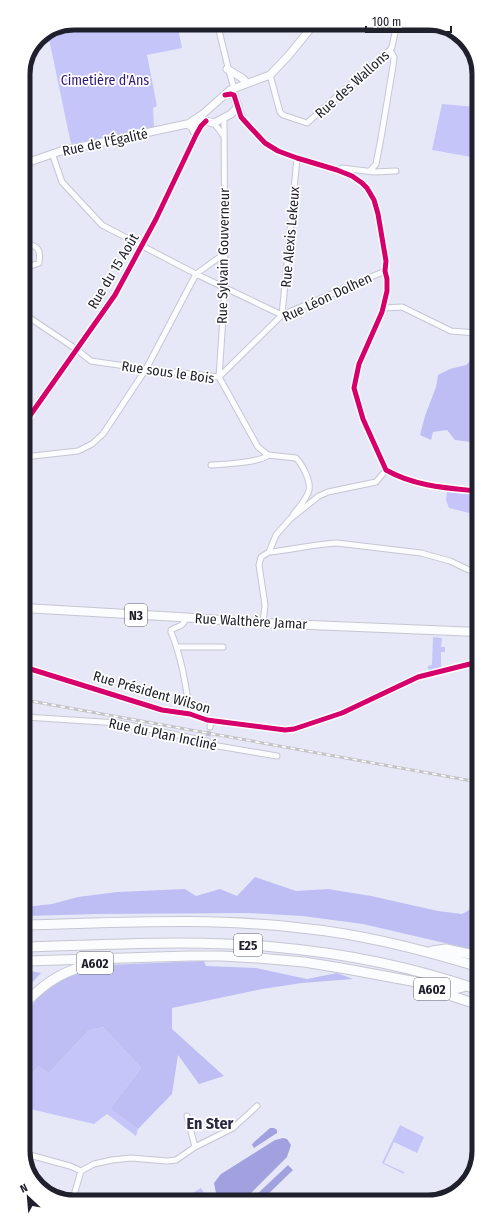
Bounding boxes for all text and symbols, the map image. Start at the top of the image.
scale bar [366,8,451,34]
text: 100 m [372,15,401,29]
street label: Rue des Wallons [312,47,393,122]
park label: Cimetière d'Ans [61,72,149,89]
street label: Rue de l'Égalité [61,124,150,160]
street label: Rue Alexis Lekeux [278,185,303,288]
street label: Rue Sylvain Gouverneur [214,188,233,324]
street label: Rue du 15 Août [84,230,143,312]
street label: Rue Léon Dolhen [280,269,375,326]
street label: Rue sous le Bois [120,358,215,387]
road number: N3 [125,604,147,626]
street label: Rue Walthère Jamar [194,610,308,633]
street label: Rue Président Wilson [91,668,212,717]
street label: Rue du Plan Incliné [107,715,219,754]
road number: E25 [234,934,262,956]
road number: A602 [77,952,113,974]
road number: A602 [414,978,450,1000]
district label: En Ster [187,1114,234,1133]
north arrow [8,1177,48,1217]
text: N [18,1181,30,1196]

